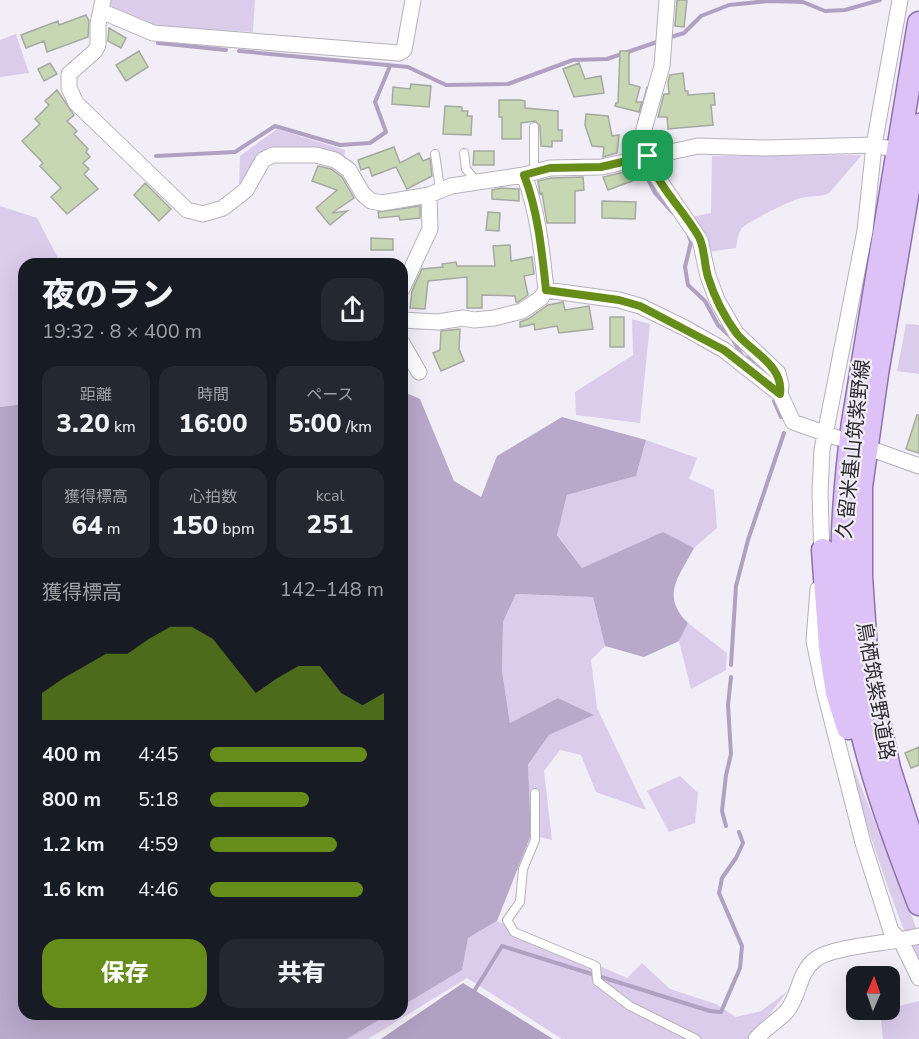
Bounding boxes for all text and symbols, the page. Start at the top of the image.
pin [622,130,673,181]
icon: arrive [631,139,664,172]
text: 夜のラン [42,273,174,318]
button: share [321,278,384,341]
text: 19:32 · 8 × 400 m [42,318,202,345]
street label: 久留米基山筑紫野線 [831,358,876,540]
text: 距離 [80,384,112,406]
text: 時間 [197,384,229,406]
text: ペース [306,384,354,406]
text: 3.20 [56,406,110,441]
text: 16:00 [178,406,248,441]
text: 5:00 [288,406,342,441]
text: km [110,416,136,438]
text: /km [342,416,372,438]
text: kcal [316,485,344,507]
text: 獲得標高 [64,486,128,508]
text: 心拍数 [189,486,237,508]
text: 251 [307,507,353,542]
text: 64 [71,508,103,543]
text: 150 [171,508,218,543]
text: m [103,518,121,540]
text: bpm [218,518,255,540]
text: 142–148 m [280,576,384,603]
text: 獲得標高 [42,579,122,606]
street label: 鳥栖筑紫野道路 [850,620,901,762]
text: 400 m [42,741,101,768]
text: 4:45 [138,741,179,768]
text: 800 m [42,786,101,813]
text: 5:18 [138,786,179,813]
text: 1.2 km [42,831,105,858]
text: 4:59 [138,831,179,858]
text: 1.6 km [42,876,105,903]
text: 4:46 [138,876,179,903]
button: 保存 [42,939,207,1008]
button: 共有 [219,939,384,1008]
north arrow [846,966,900,1020]
map controls [846,966,900,1020]

